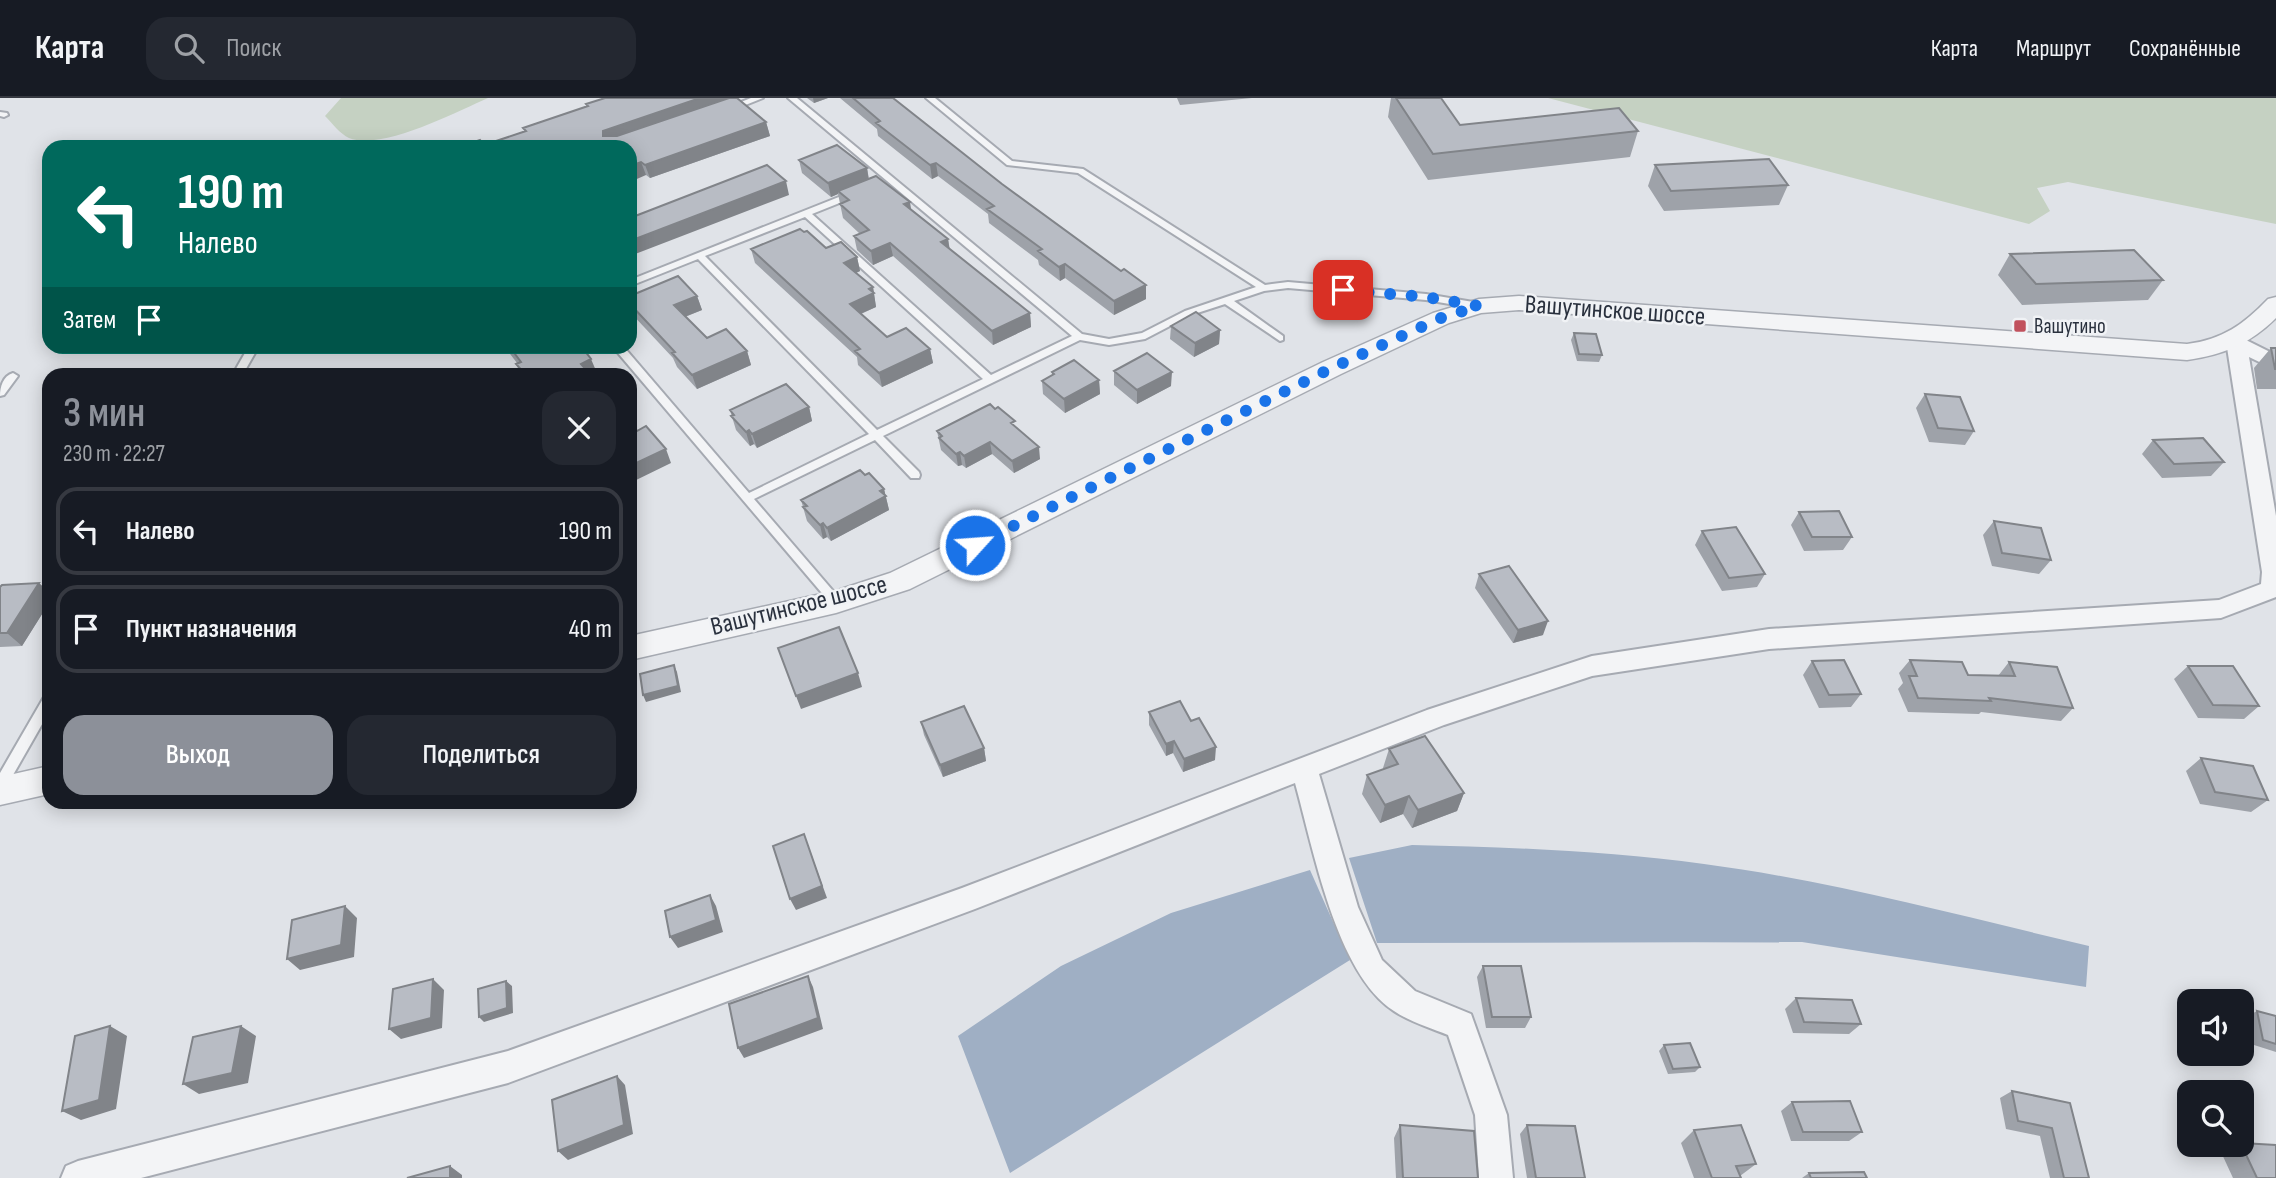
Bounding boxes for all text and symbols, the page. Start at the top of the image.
search box [146,17,636,80]
text: Карта [35,28,104,68]
icon: search [170,29,208,67]
text: Поиск [226,33,281,64]
text: Карта [1931,34,1978,63]
text: Маршрут [2016,34,2091,63]
text: Сохранённые [2129,34,2241,63]
text: 190 m [178,164,284,223]
icon: left [63,168,154,259]
text: Налево [178,224,258,263]
pin [1313,260,1373,320]
icon: arrive [1324,271,1362,309]
street label: Вашутинское шоссе [1524,289,1706,333]
icon: arrive [130,301,168,339]
text: Затем [63,305,116,336]
place label: Вашутино [2034,314,2106,339]
marker: Вашутино [2012,318,2028,334]
text: 3 мин [63,388,145,439]
button: close [542,391,616,465]
text: 230 m · 22:27 [63,440,165,468]
position arrow [938,508,1012,582]
icon: left [67,512,105,550]
text: Налево [126,516,195,547]
text: 190 m [559,516,612,547]
street label: Вашутинское шоссе [708,569,890,643]
icon: arrive [67,610,105,648]
text: Пункт назначения [126,614,297,645]
text: 40 m [569,614,612,645]
button: Выход [63,715,333,795]
button: Поделиться [347,715,616,795]
map controls [2177,989,2254,1157]
button: sound [2177,989,2254,1066]
button: search [2177,1080,2254,1157]

